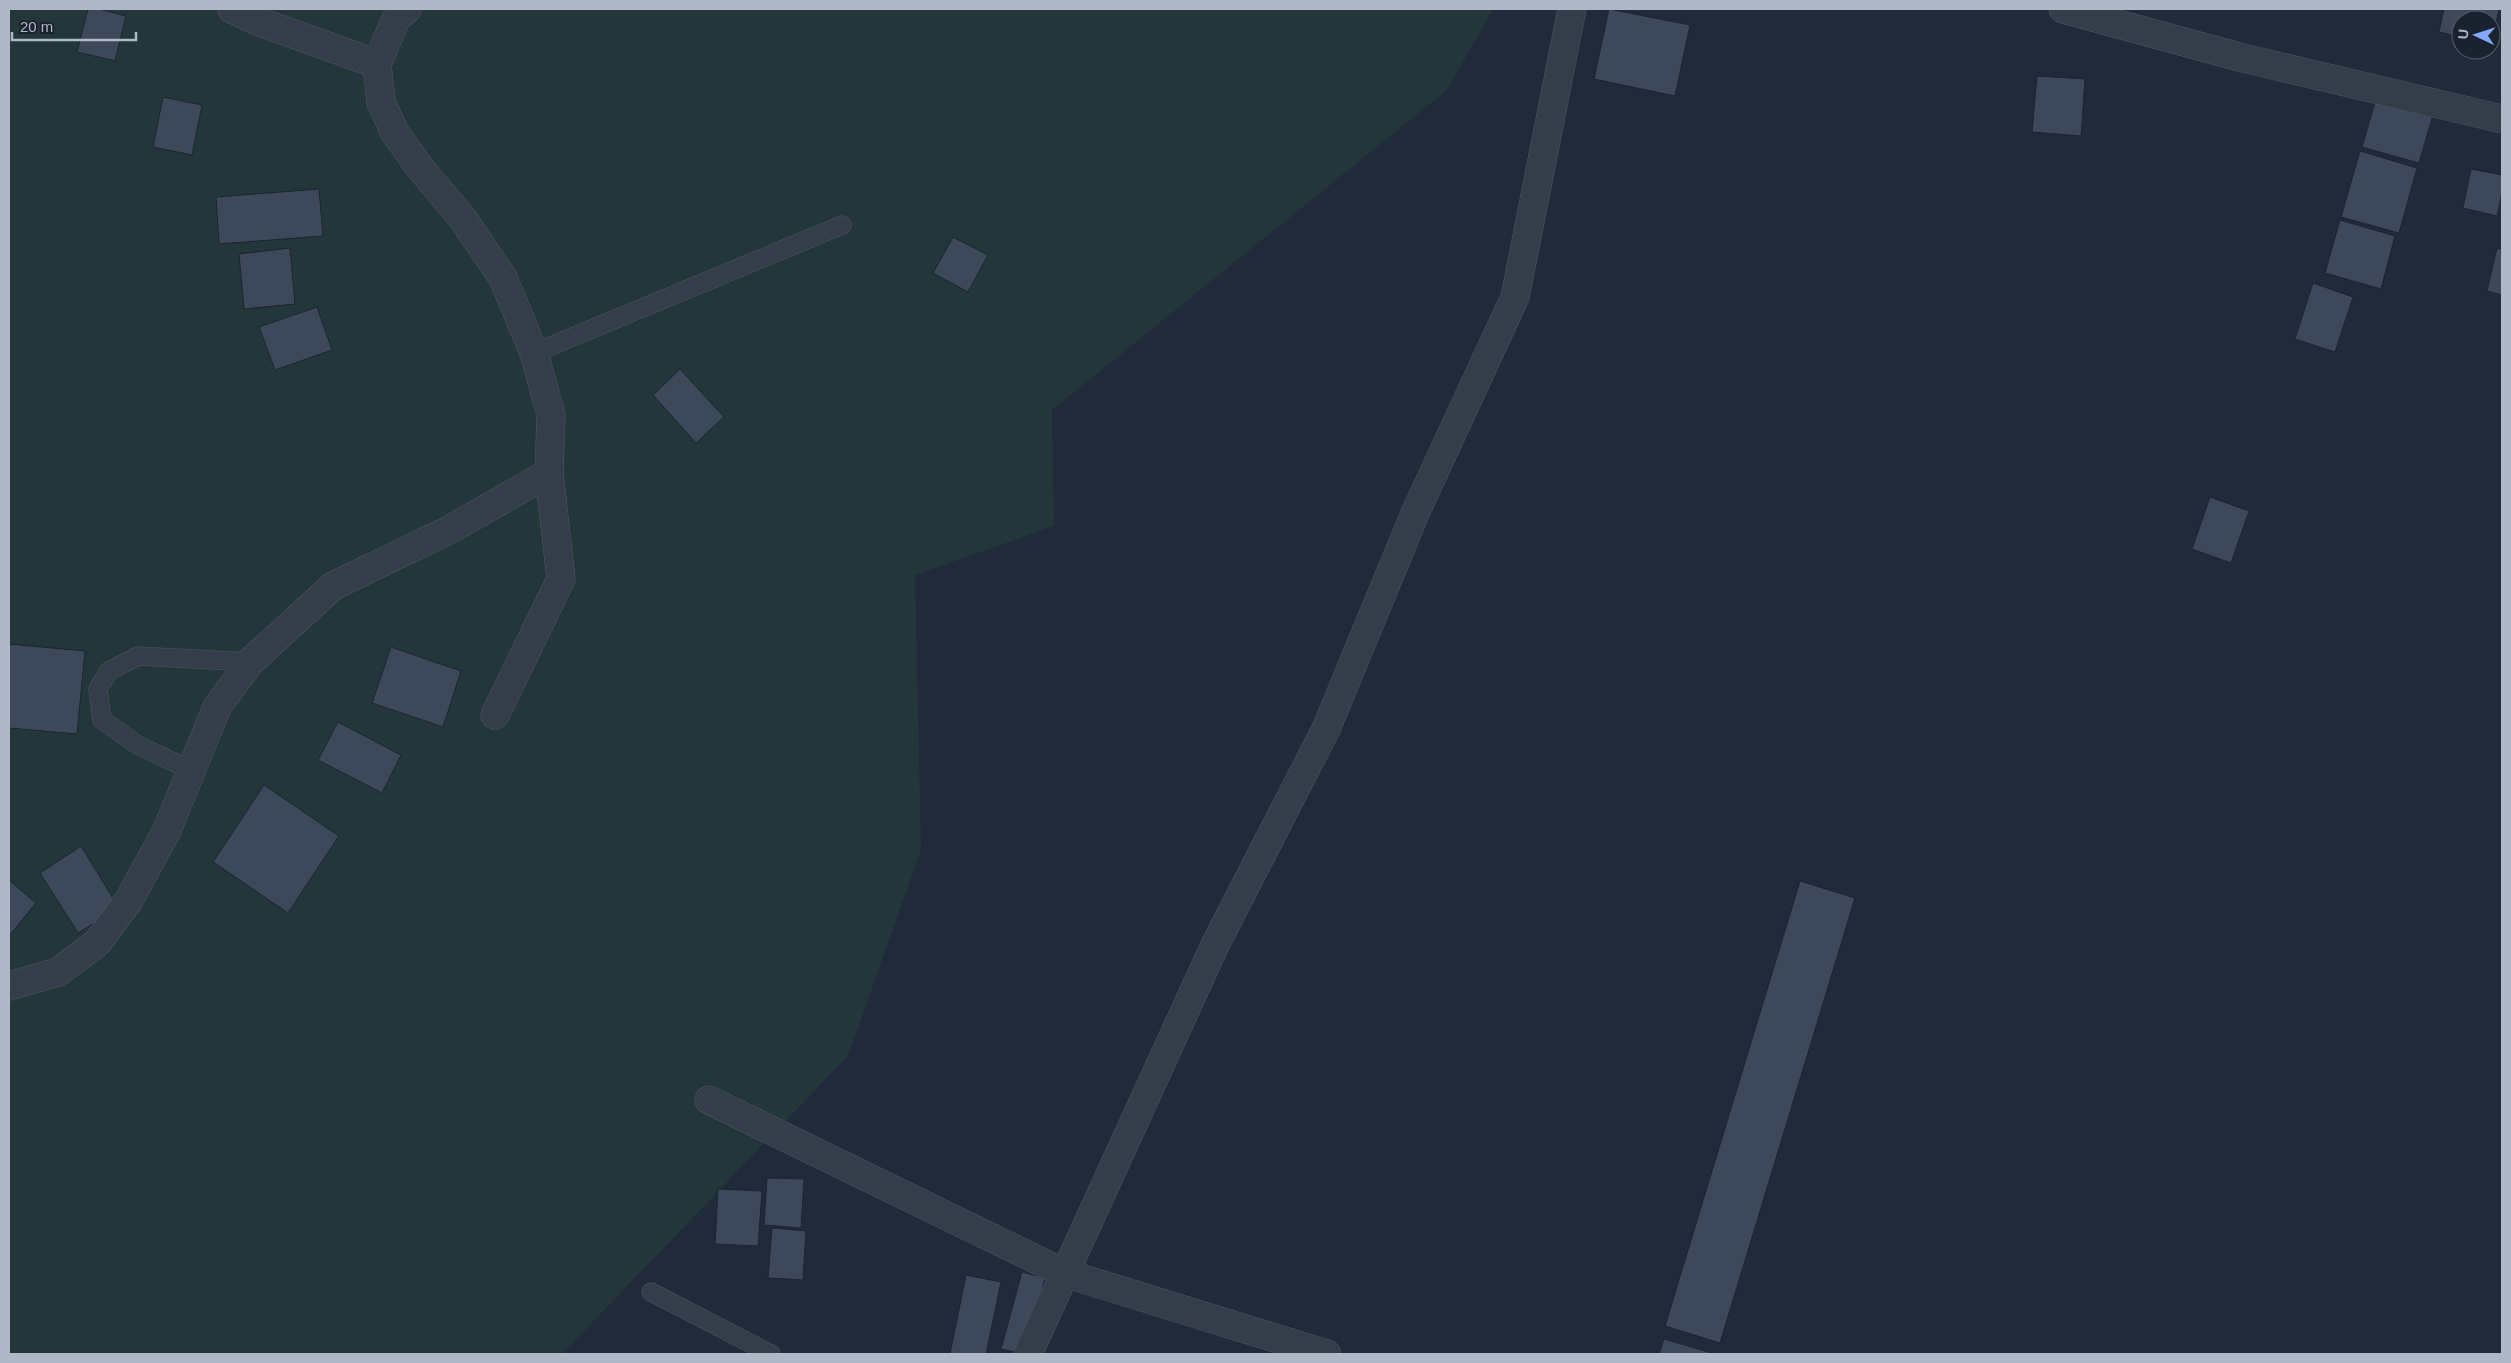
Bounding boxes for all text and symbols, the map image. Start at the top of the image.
scale bar [12,10,136,42]
north arrow [2451,10,2501,60]
text: 20 m [20,18,53,35]
text: U [2455,28,2471,40]

